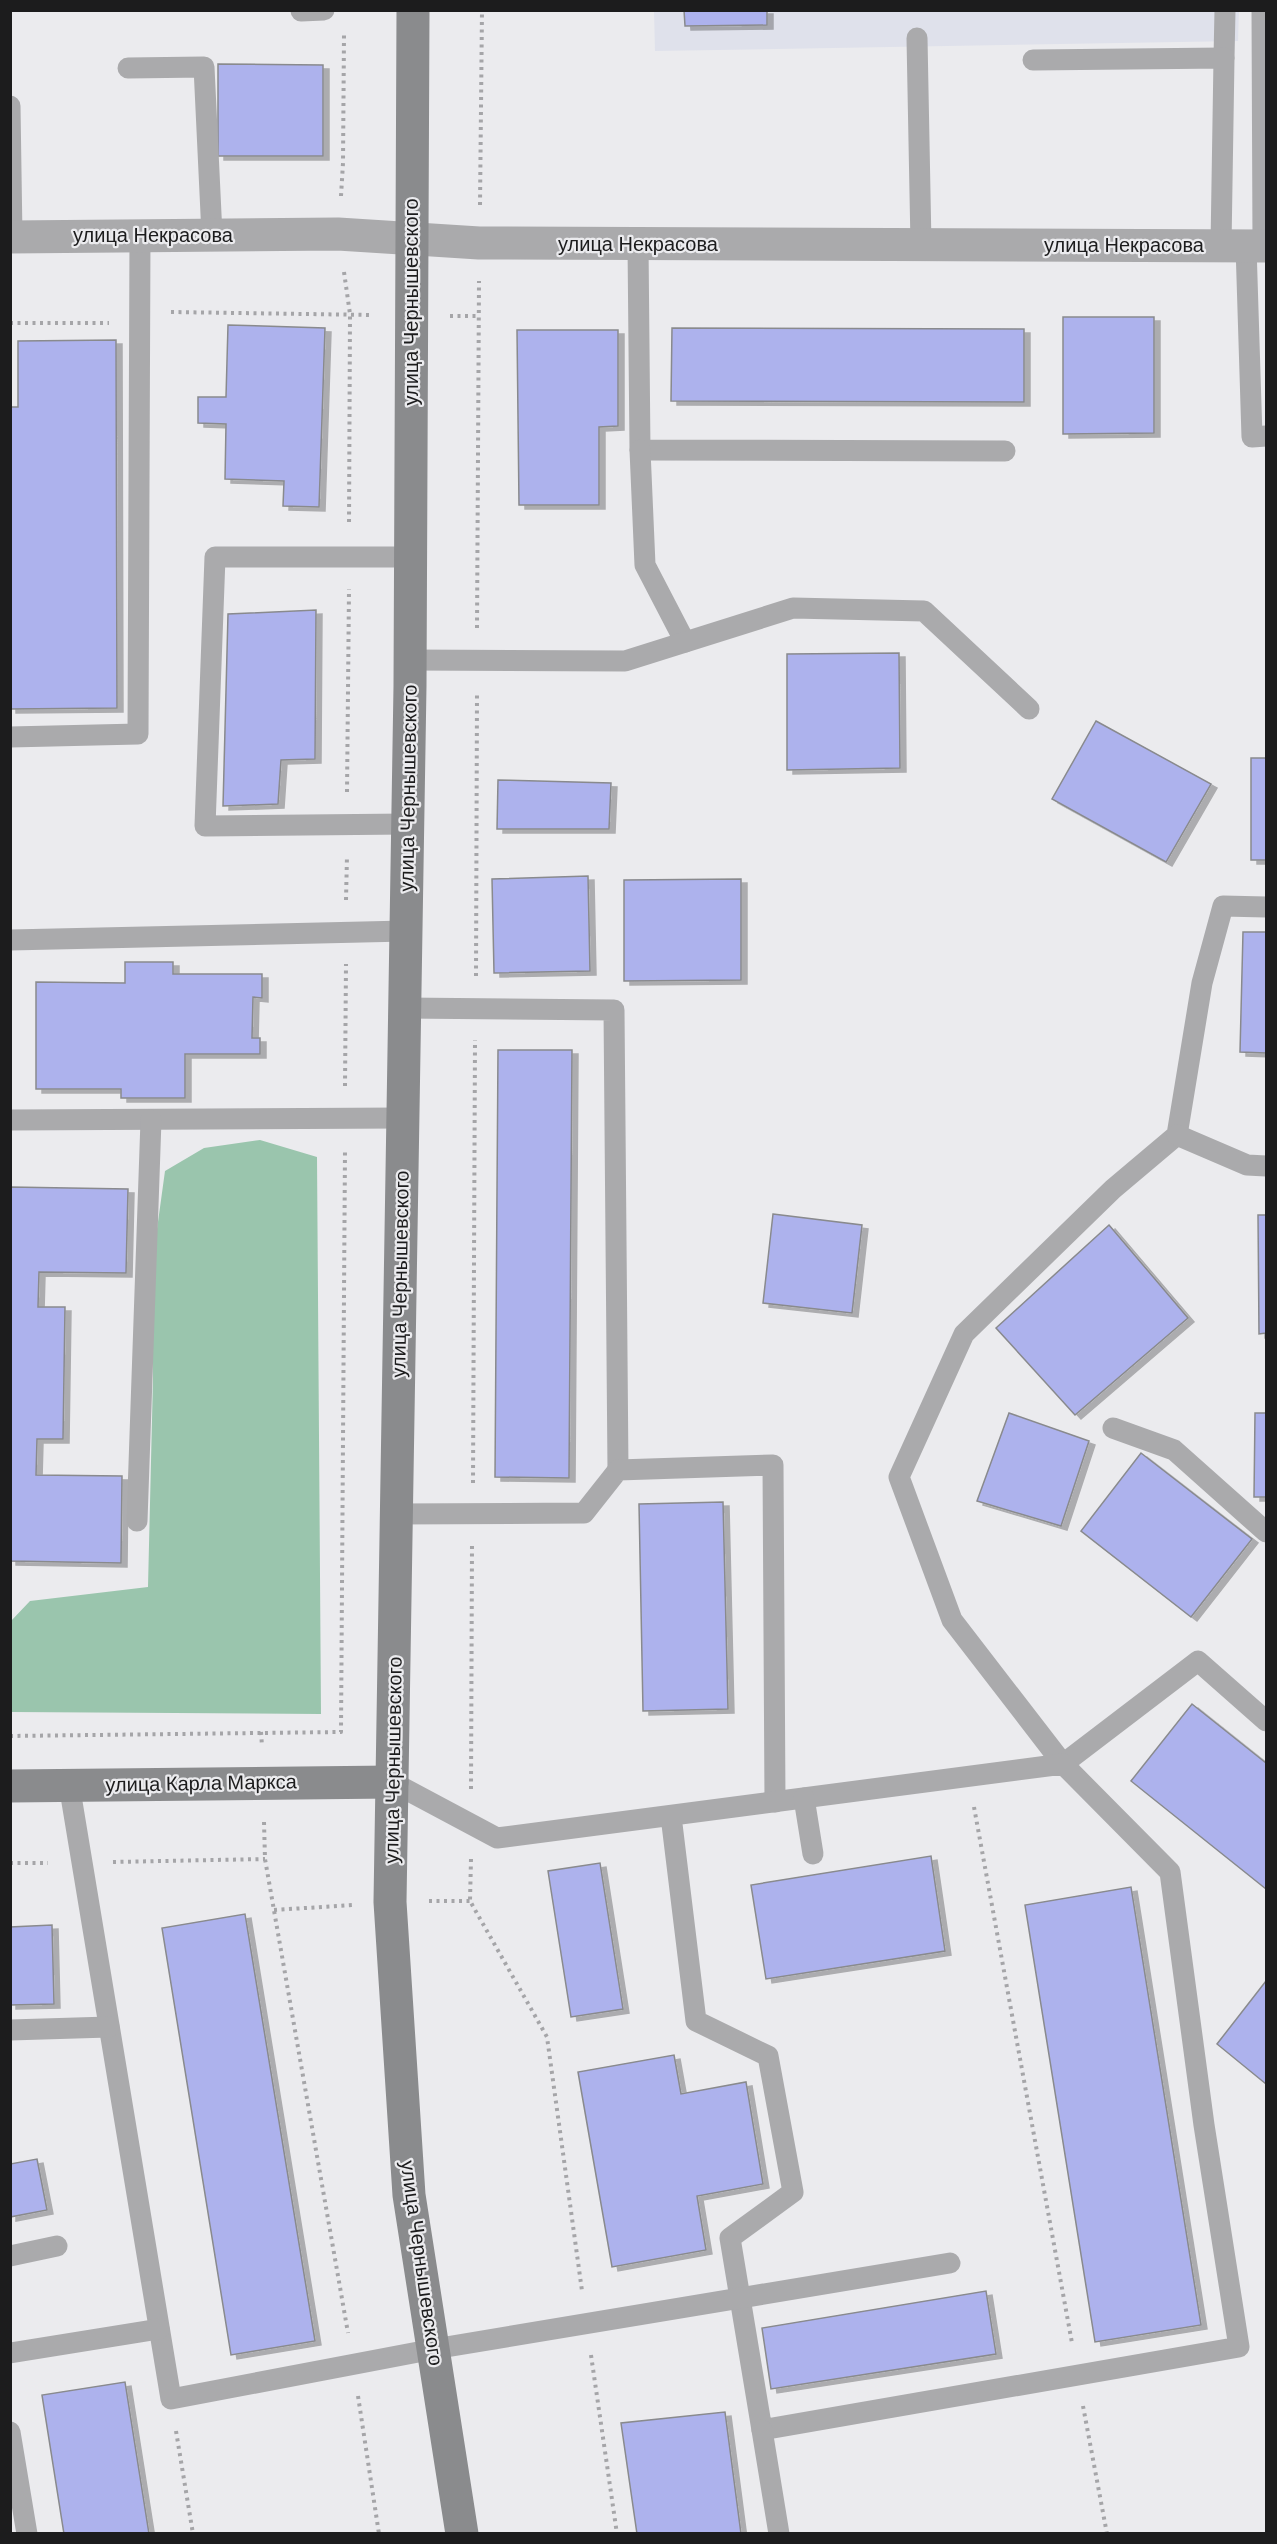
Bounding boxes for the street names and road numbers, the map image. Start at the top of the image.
street label: улица Чернышевского [400,198,422,406]
street label: улица Некрасова [73,224,234,246]
street label: улица Некрасова [558,233,719,255]
street label: улица Некрасова [1044,234,1205,256]
street label: улица Чернышевского [395,684,421,892]
street label: улица Чернышевского [387,1170,413,1378]
street label: улица Чернышевского [380,1656,406,1864]
street label: улица Карла Маркса [105,1770,298,1796]
street label: улица Чернышевского [397,2159,447,2367]

